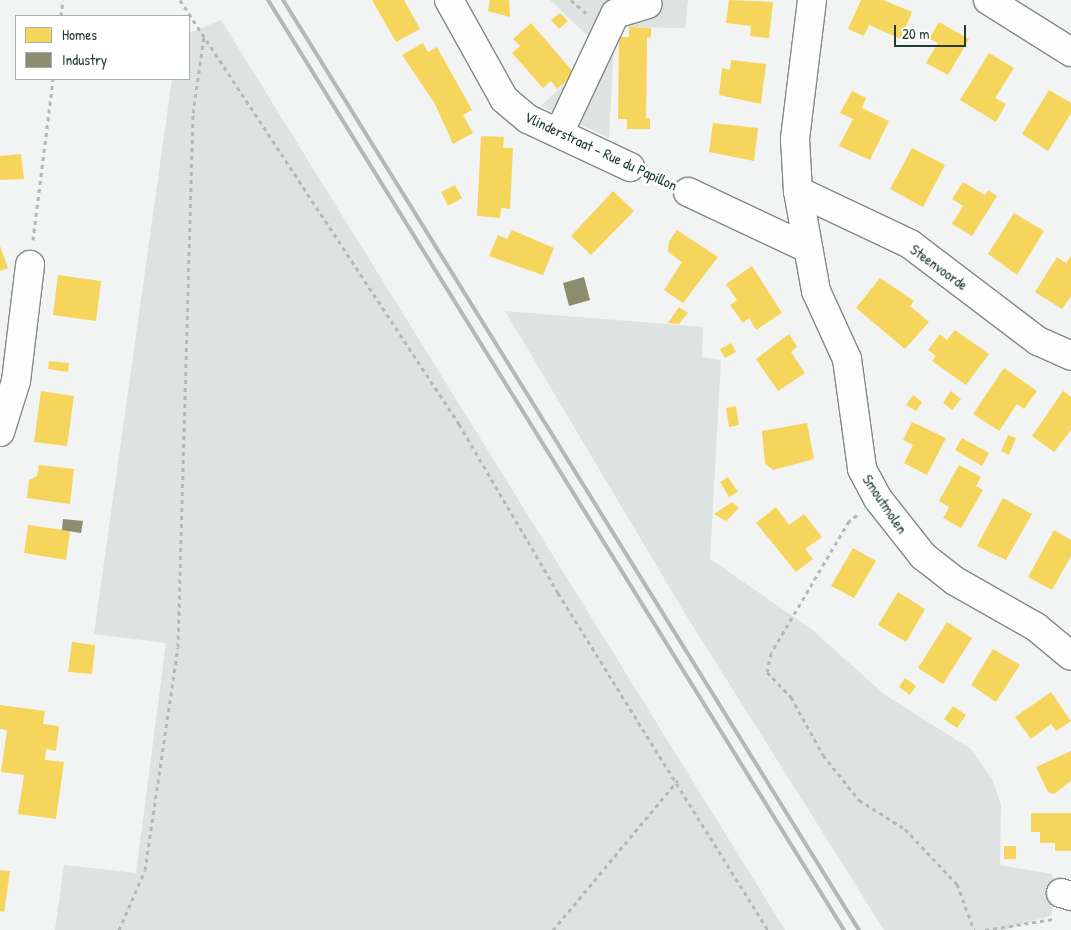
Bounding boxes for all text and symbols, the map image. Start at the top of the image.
legend [15,15,190,80]
scale bar [896,15,968,47]
text: 20 m [902,23,929,44]
text: Homes [62,24,97,45]
text: Industry [62,49,107,70]
street label: Vlinderstraat - Rue du Papillon [522,108,680,194]
street label: Steenvoorde [907,240,971,294]
street label: Smoutmolen [859,471,911,537]

